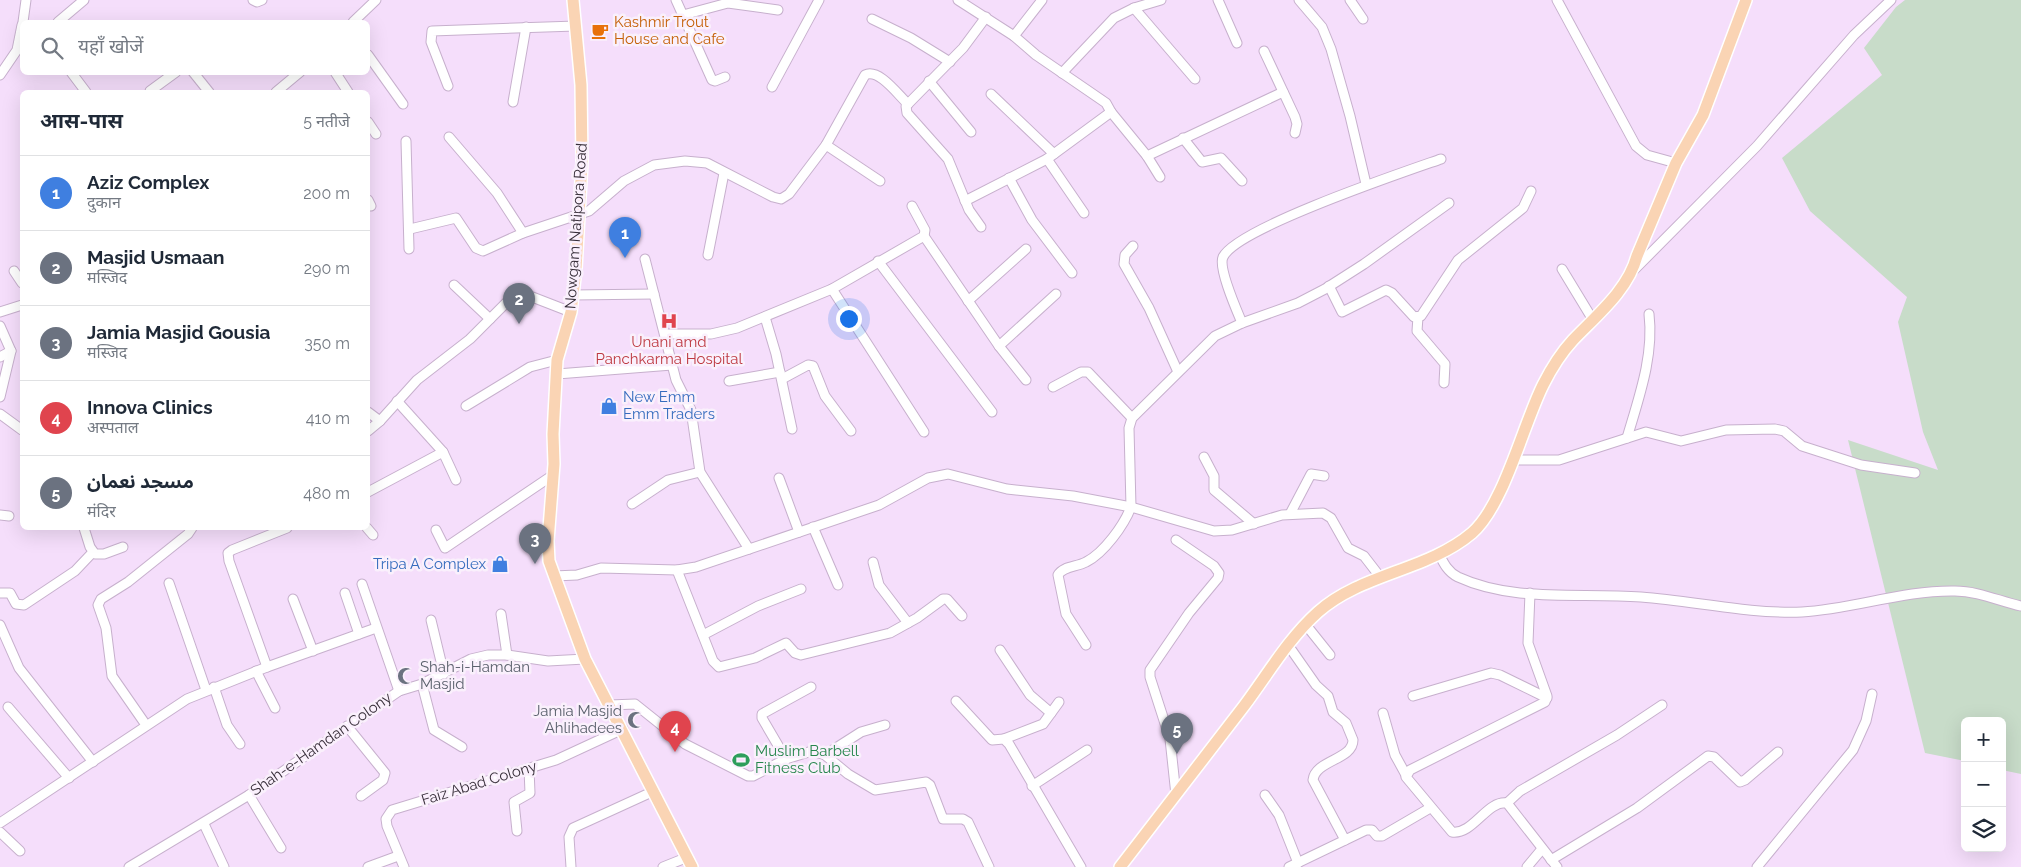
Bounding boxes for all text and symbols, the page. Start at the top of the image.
place label: Kashmir Trout House and Cafe [614,13,725,48]
search box [20,20,370,75]
cafe icon: Kashmir Trout House and Cafe [590,21,610,41]
icon: search [38,34,66,62]
text: यहाँ खोजें [78,35,143,57]
text: आस-पास [40,108,123,133]
text: 5 नतीजे [303,112,350,131]
street label: Nowgam Natipora Road [561,142,591,310]
text: Aziz Complex [87,171,209,193]
text: 1 [52,184,60,203]
text: 200 m [303,184,350,203]
text: दुकान [87,193,121,212]
pin: 1 [609,217,641,258]
text: Masjid Usmaan [87,246,225,268]
text: 2 [51,259,61,278]
text: 290 m [304,259,350,278]
text: मस्जिद [87,268,127,287]
pin: 2 [503,283,535,324]
your location [836,306,862,332]
hospital icon: Unani amd Panchkarma Hospital [659,311,679,331]
text: Jamia Masjid Gousia [87,321,270,343]
place label: Unani amd Panchkarma Hospital [595,333,744,368]
text: 3 [52,334,60,353]
text: 350 m [304,334,350,353]
text: मस्जिद [87,343,127,362]
place label: New Emm Emm Traders [623,388,715,423]
text: Innova Clinics [87,396,213,418]
shop icon: New Emm Emm Traders [599,396,619,416]
text: 4 [51,409,61,428]
text: 410 m [306,409,350,428]
text: अस्पताल [87,418,139,437]
text: مسجد نعمان [87,470,194,492]
text: 5 [52,484,60,503]
text: 480 m [303,484,350,503]
text: मंदिर [87,502,116,521]
pin: 3 [519,523,551,564]
shop icon: Tripa A Complex [490,554,510,574]
place label: Tripa A Complex [373,555,486,573]
place label: Shah-i-Hamdan Masjid [420,658,530,693]
mosque icon: Shah-i-Hamdan Masjid [396,666,416,686]
street label: Shah-e-Hamdan Colony [247,688,395,800]
place label: Jamia Masjid Ahlihadees [533,702,622,737]
mosque icon: Jamia Masjid Ahlihadees [626,710,646,730]
pin: 4 [659,711,691,752]
pin: 5 [1161,713,1193,754]
map controls [1961,717,2006,852]
button: + [1961,717,2006,762]
place label: Muslim Barbell Fitness Club [755,742,860,777]
sports icon: Muslim Barbell Fitness Club [731,750,751,770]
street label: Faiz Abad Colony [419,757,539,809]
button: − [1961,762,2006,807]
button: layers [1961,807,2006,852]

